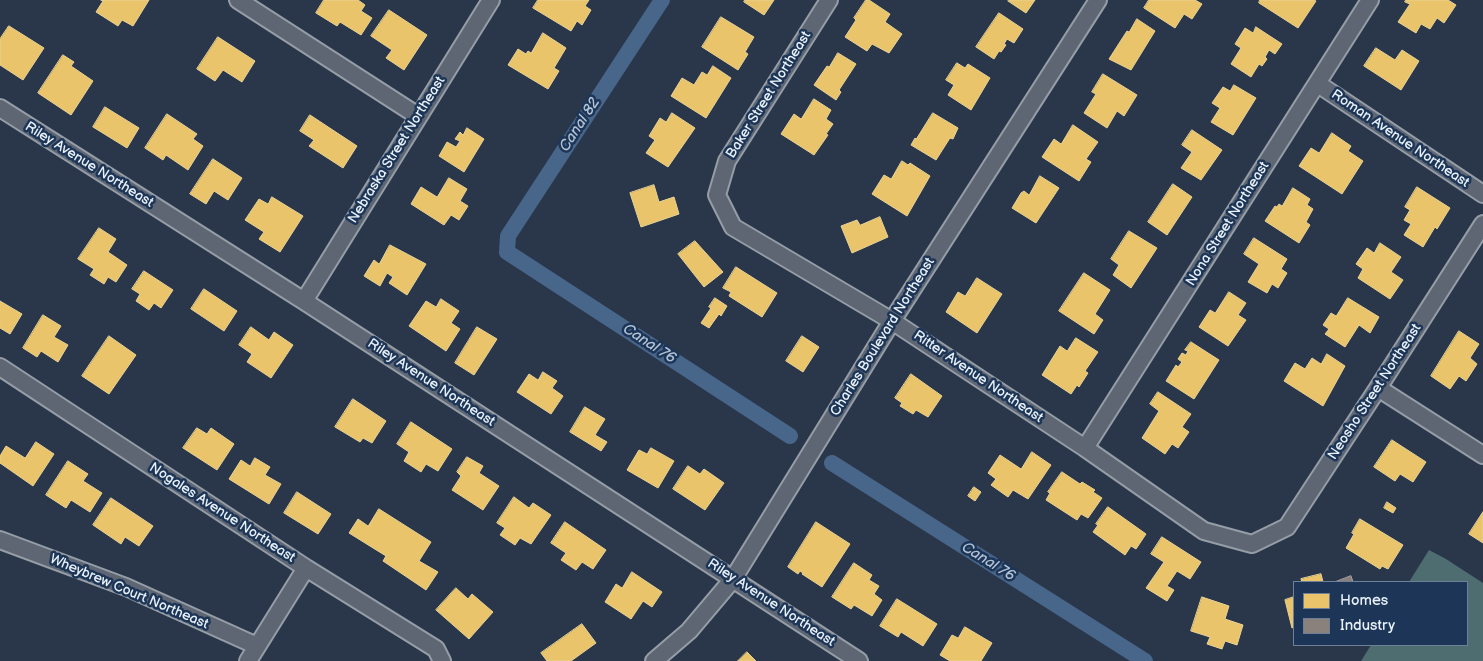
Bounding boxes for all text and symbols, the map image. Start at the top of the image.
street label: Baker Street Northeast [723,28,815,162]
street label: Nebraska Street Northeast [345,73,449,227]
street label: Roman Avenue Northeast [1328,86,1472,192]
water label: Canal 82 [556,95,604,155]
street label: Riley Avenue Northeast [22,119,156,211]
street label: Nona Street Northeast [1183,159,1273,289]
street label: Charles Boulevard Northeast [827,255,939,419]
water label: Canal 76 [619,320,679,368]
street label: Neosho Street Northeast [1325,321,1425,463]
street label: Ritter Avenue Northeast [910,327,1046,427]
street label: Riley Avenue Northeast [364,336,498,430]
street label: Nogales Avenue Northeast [146,460,298,566]
water label: Canal 76 [958,539,1018,585]
street label: Wheybrew Court Northeast [47,551,211,633]
street label: Riley Avenue Northeast [704,556,838,650]
legend [1293,581,1468,646]
text: Homes [1340,591,1388,610]
text: Industry [1340,616,1395,635]

